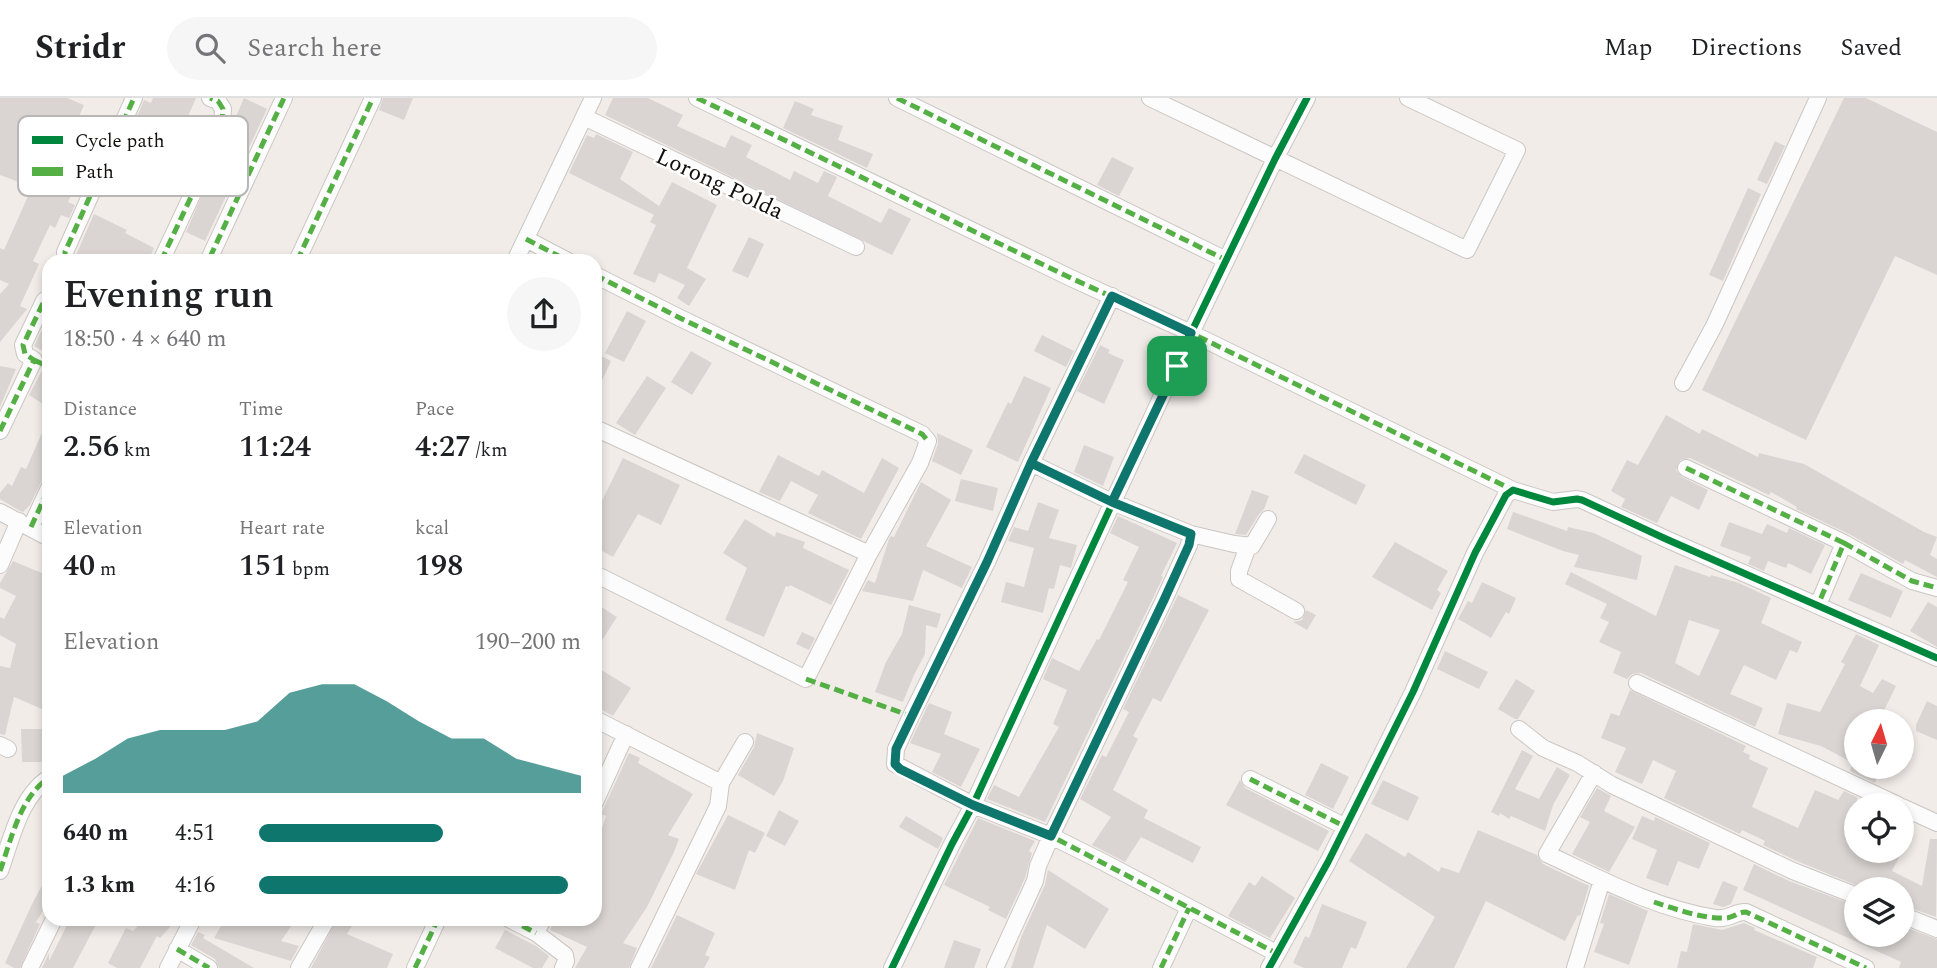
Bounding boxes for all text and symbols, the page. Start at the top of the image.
search box [167,17,657,80]
text: Stridr [35,23,125,73]
text: Search here [247,28,382,68]
icon: search [191,29,229,67]
text: Map [1604,30,1652,66]
text: Directions [1690,30,1802,66]
text: Saved [1840,30,1902,66]
legend [18,116,248,196]
text: Cycle path [75,127,165,156]
street label: Lorong Polda [650,139,789,229]
text: Path [75,158,114,187]
text: Evening run [63,267,274,325]
button: share [507,277,581,351]
text: 18:50 · 4 × 640 m [63,322,227,357]
pin [1147,336,1207,396]
icon: arrive [1158,347,1196,385]
text: Distance [63,395,137,424]
text: Time [239,395,283,424]
text: Pace [415,395,454,424]
text: 2.56 [63,424,119,470]
text: 11:24 [239,424,311,470]
text: 4:27 [415,424,471,470]
text: km [119,436,151,465]
text: /km [471,436,508,465]
text: Elevation [63,514,143,543]
text: Heart rate [239,514,325,543]
text: kcal [415,514,449,543]
text: 40 [63,543,95,589]
text: 151 [239,543,287,589]
text: 198 [415,543,463,589]
text: m [95,555,116,584]
text: bpm [287,555,330,584]
text: Elevation [63,625,159,660]
text: 190–200 m [475,625,581,660]
north arrow [1844,709,1914,779]
map controls [1844,709,1914,947]
button: locate [1844,793,1914,863]
text: 640 m [63,816,128,851]
text: 4:51 [175,816,215,851]
text: 1.3 km [63,868,135,903]
text: 4:16 [175,868,215,903]
button: layers [1844,877,1914,947]

